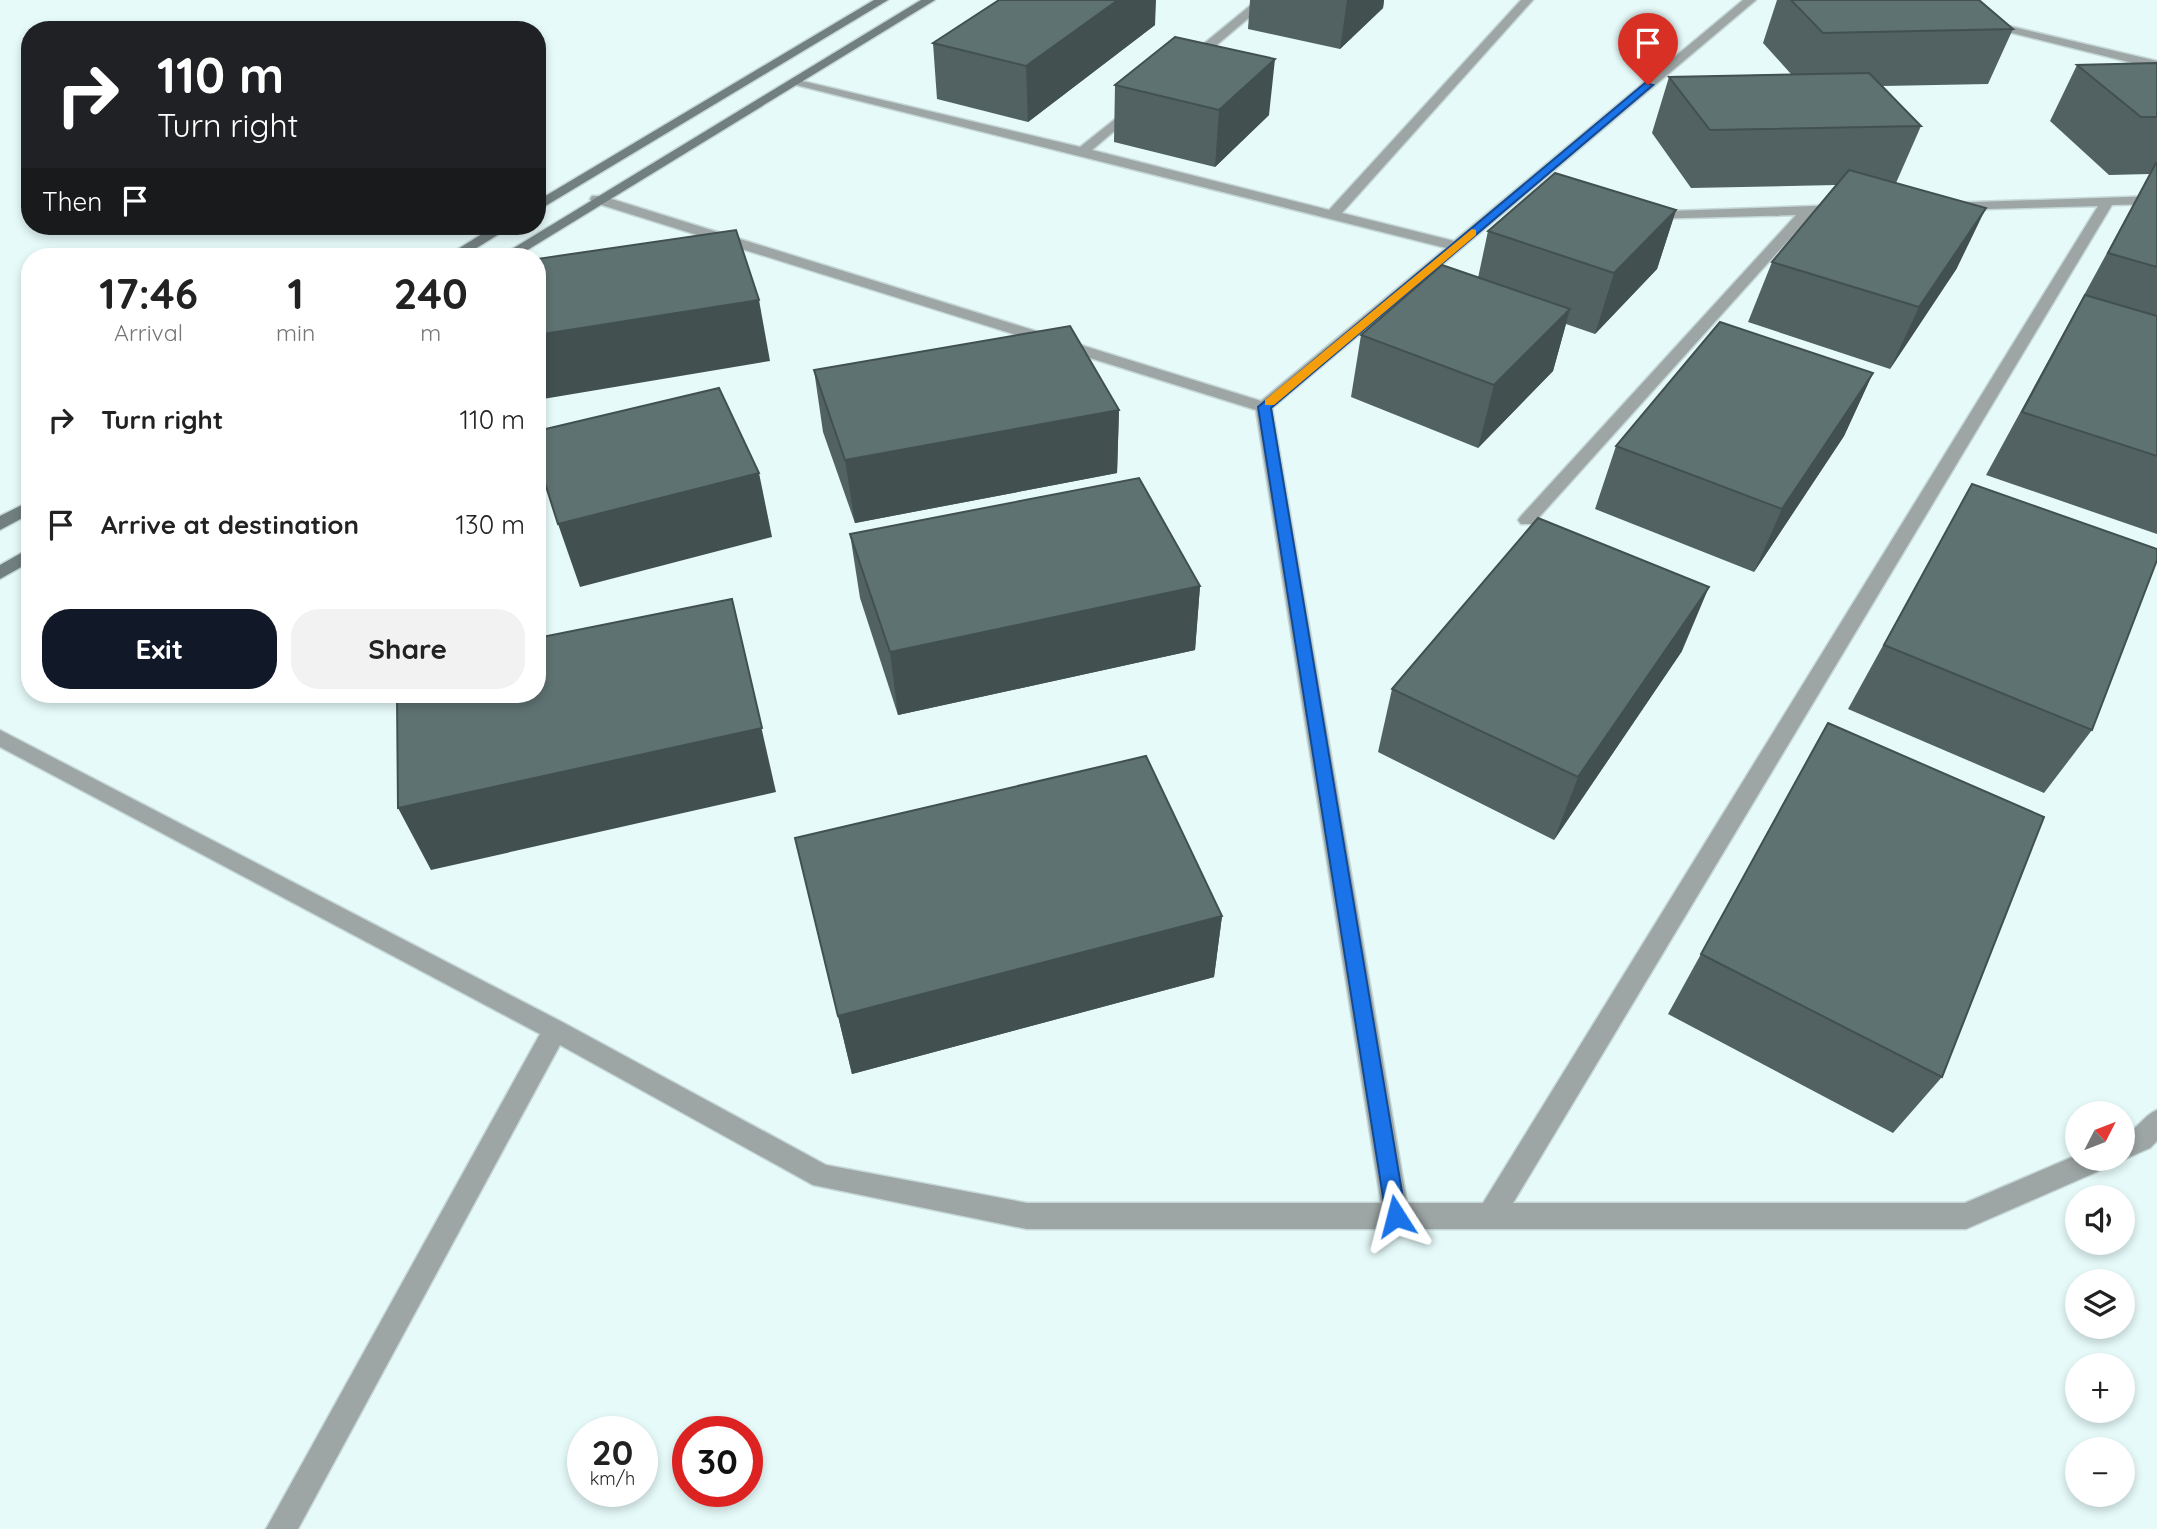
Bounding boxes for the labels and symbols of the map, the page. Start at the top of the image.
pin [1618,13,1678,85]
north arrow [2065,1101,2135,1171]
position arrow [1359,1179,1433,1253]
speed limit sign: 30 [672,1416,763,1507]

